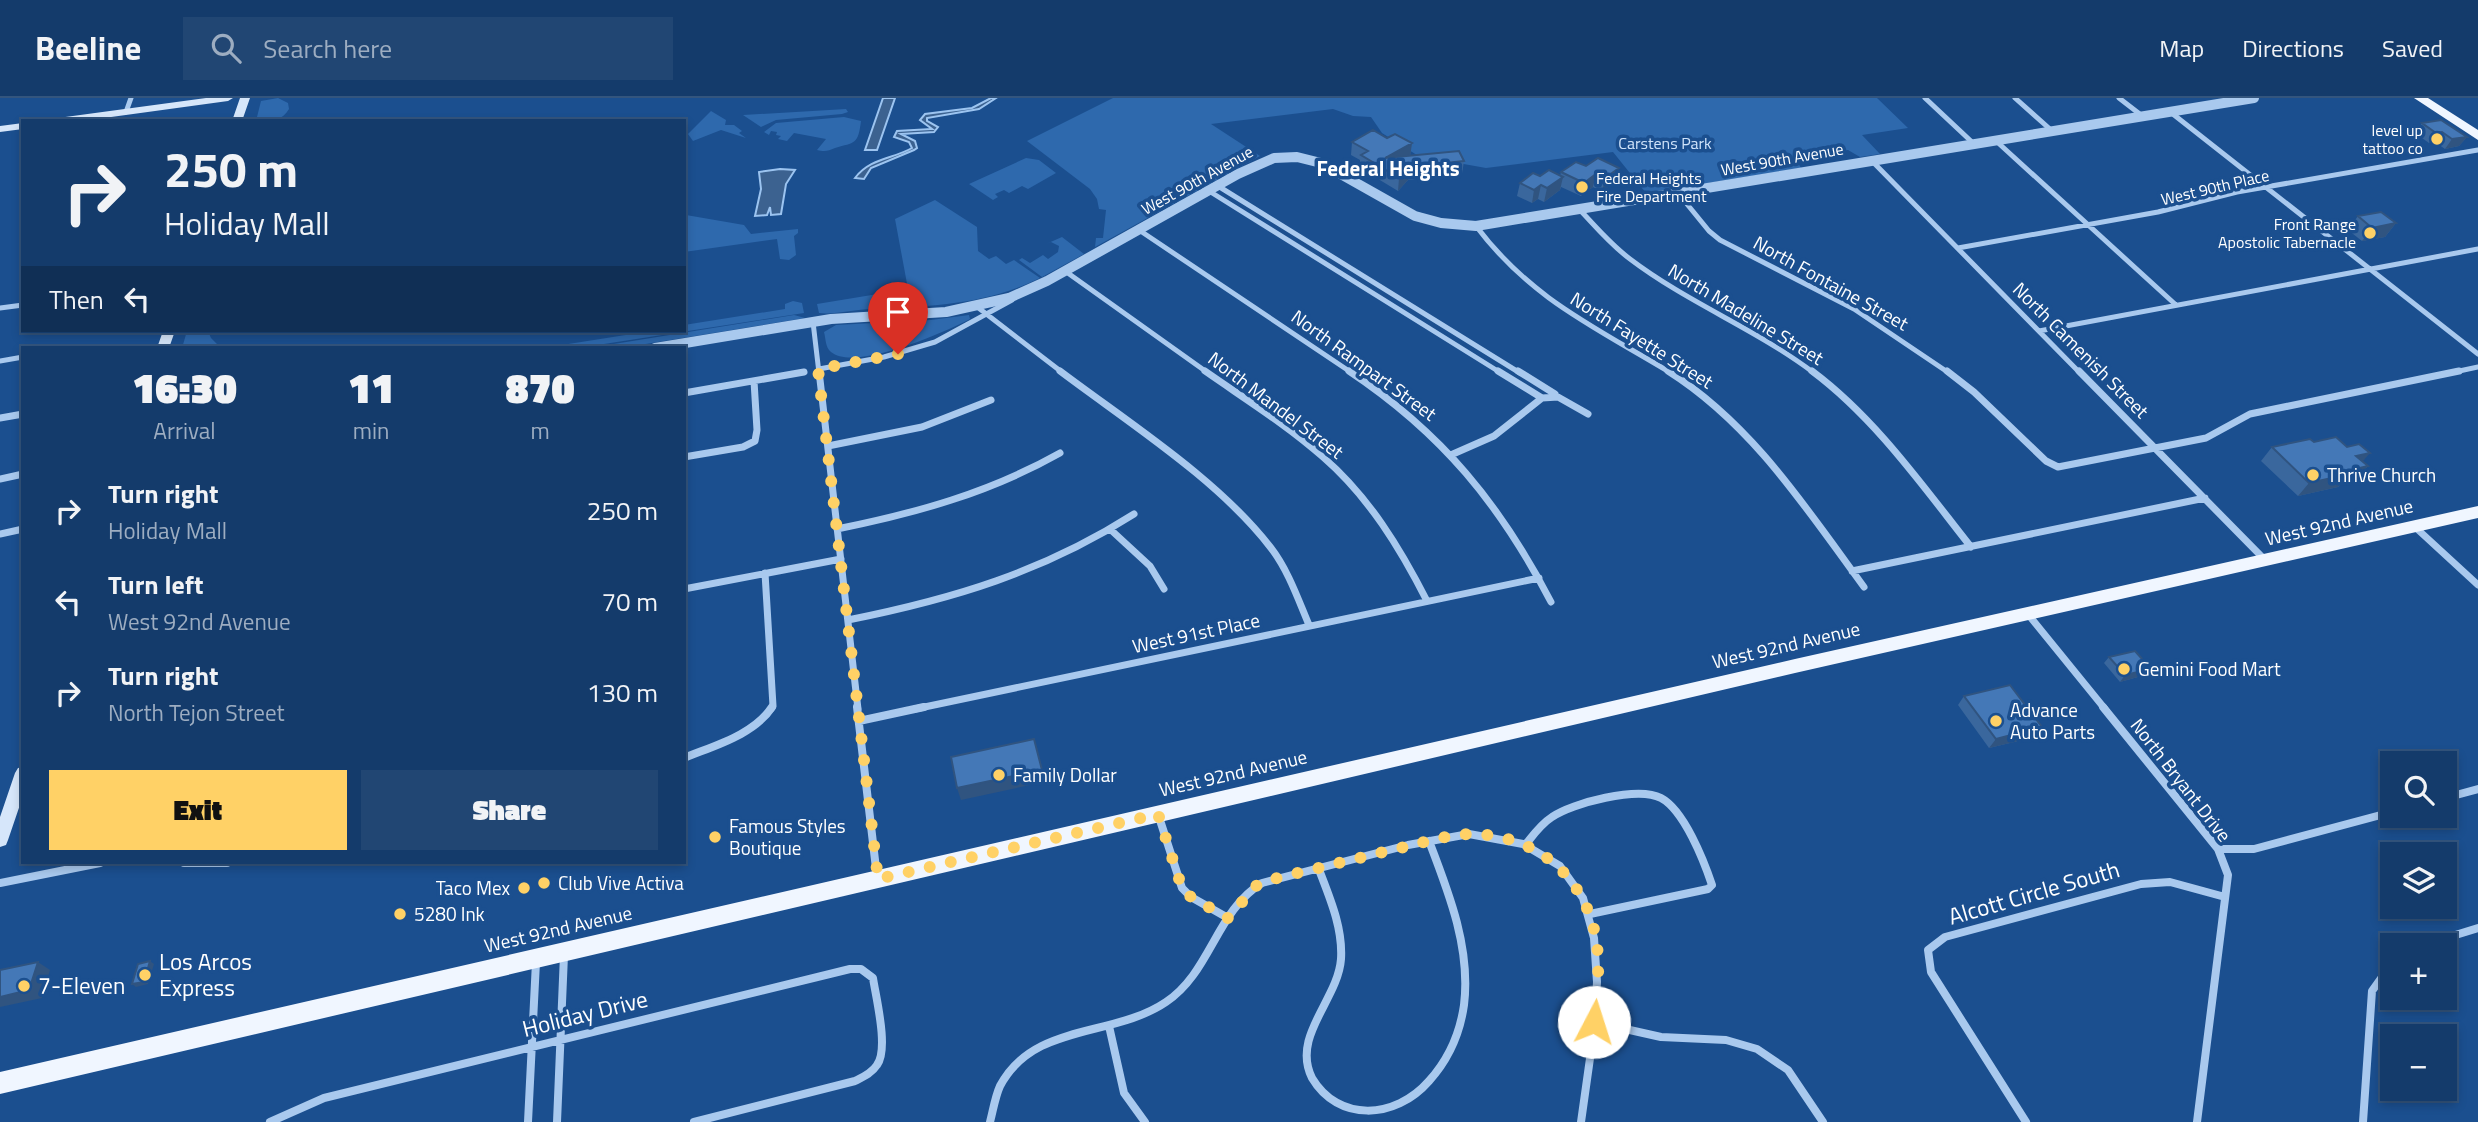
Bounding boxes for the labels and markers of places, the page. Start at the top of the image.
place label: level up tattoo co [2362,118,2423,160]
marker: level up tattoo co [2429,131,2445,147]
place label: Federal Heights Fire Department [1596,166,1707,208]
marker: Federal Heights Fire Department [1574,179,1590,195]
place label: Front Range Apostolic Tabernacle [2218,212,2356,254]
marker: Front Range Apostolic Tabernacle [2362,225,2378,241]
pin [868,282,928,354]
place label: Thrive Church [2327,460,2436,489]
marker: Thrive Church [2305,467,2321,483]
place label: Gemini Food Mart [2138,654,2281,683]
marker: Gemini Food Mart [2116,661,2132,677]
place label: Advance Auto Parts [2010,695,2095,746]
marker: Advance Auto Parts [1988,713,2004,729]
place label: Family Dollar [1013,760,1117,789]
marker: Family Dollar [991,767,1007,783]
place label: Famous Styles Boutique [729,811,846,862]
marker: Famous Styles Boutique [707,829,723,845]
place label: Club Vive Activa [558,868,684,897]
place label: Taco Mex [436,873,510,902]
marker: Club Vive Activa [536,875,552,891]
marker: Taco Mex [516,880,532,896]
place label: 5280 Ink [414,899,485,928]
marker: 5280 Ink [392,906,408,922]
place label: Los Arcos Express [159,944,252,1005]
marker: Los Arcos Express [137,967,153,983]
place label: 7-Eleven [38,968,125,1003]
marker: 7-Eleven [16,978,32,994]

